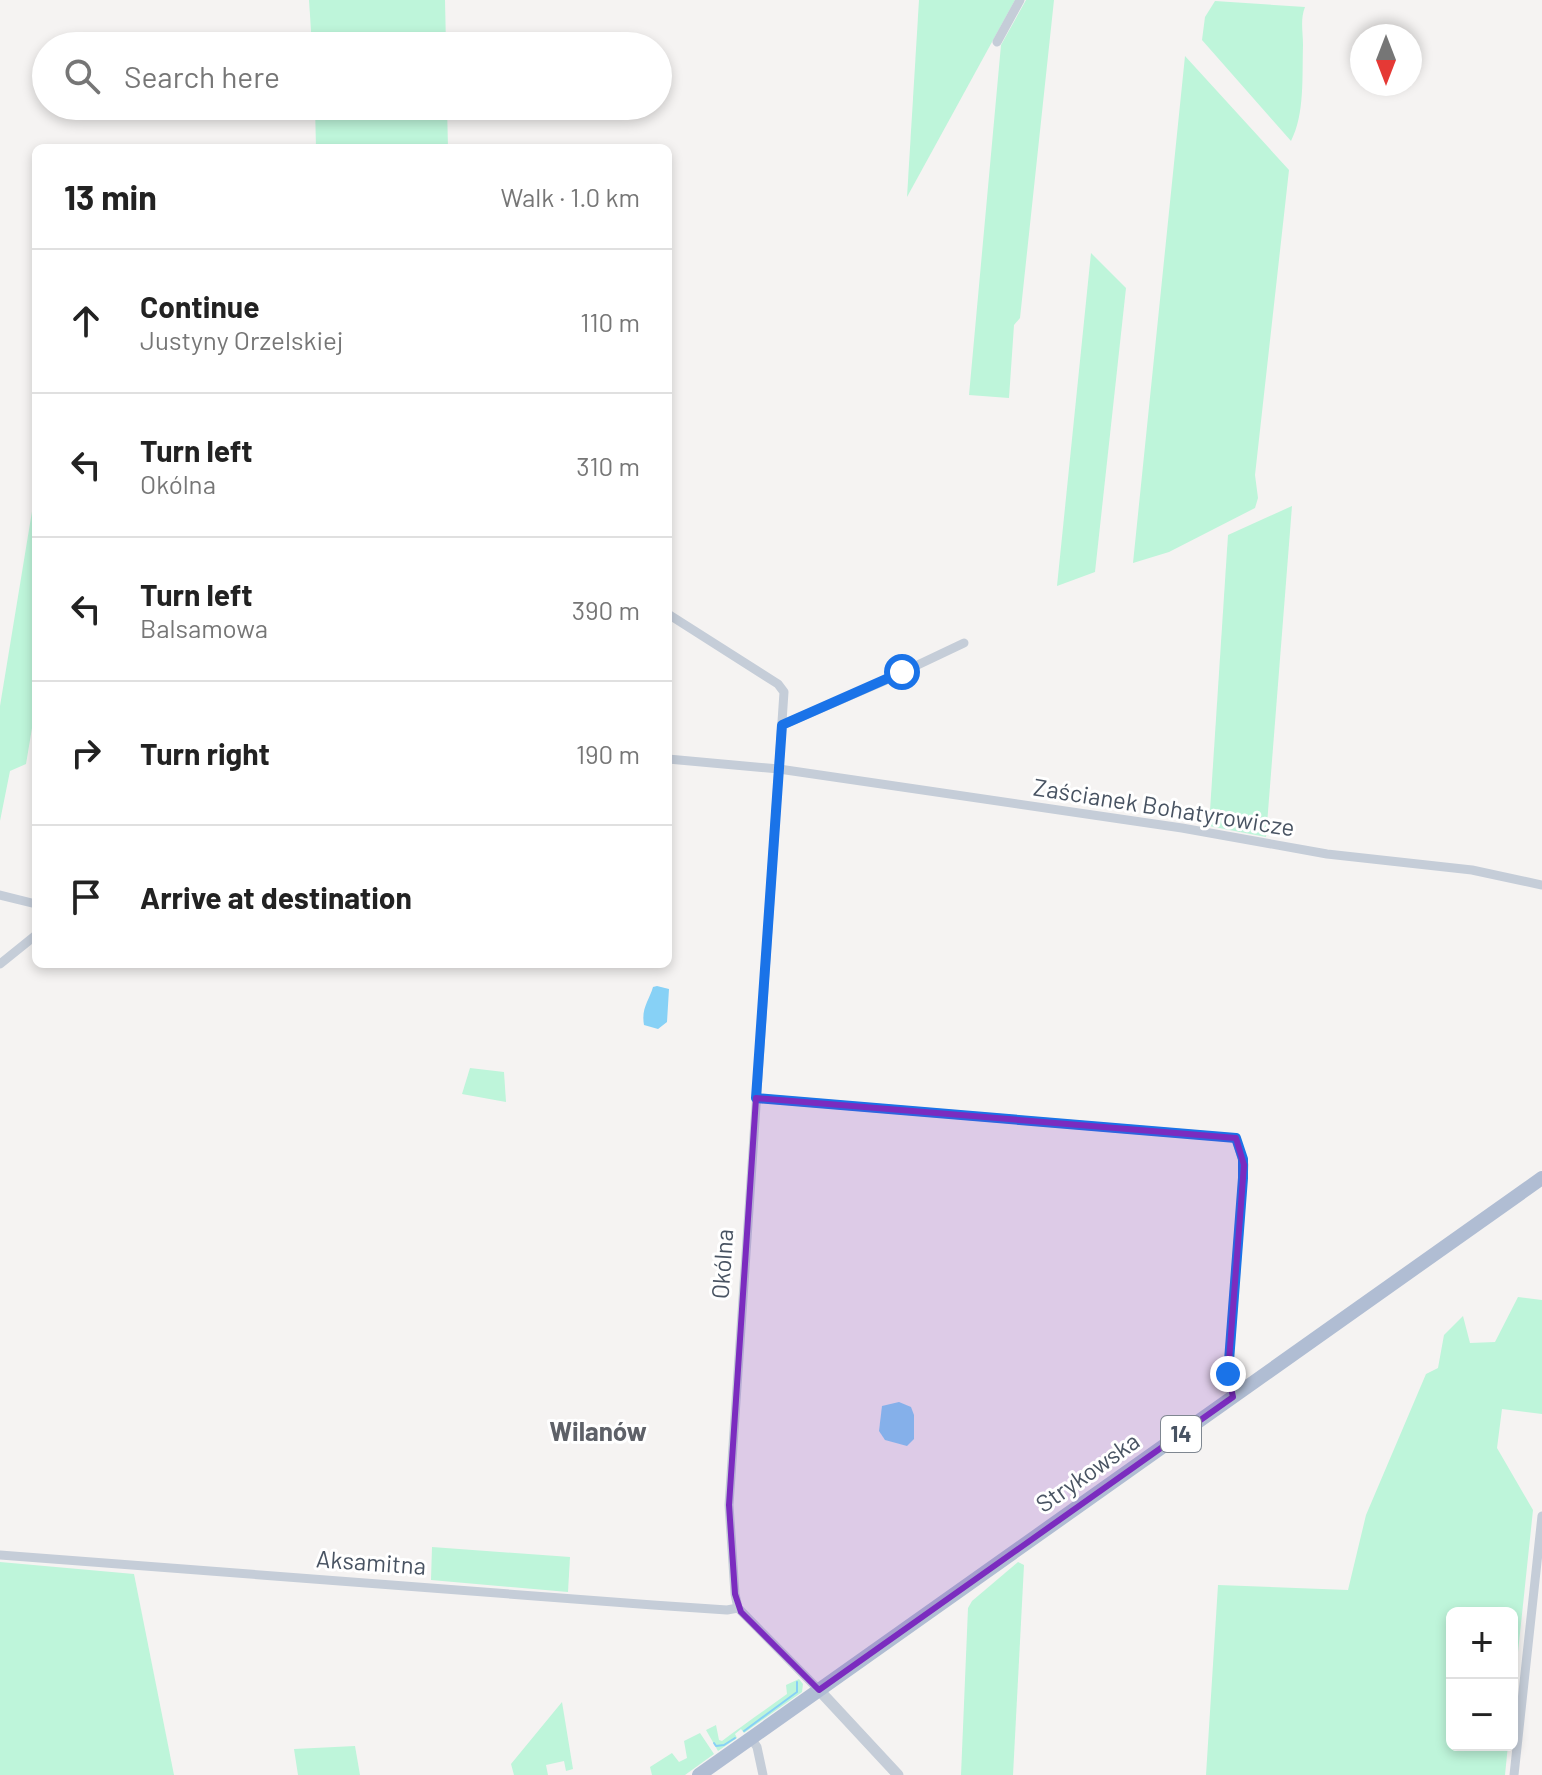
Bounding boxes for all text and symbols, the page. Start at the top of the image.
north arrow [1350,24,1422,96]
search box [32,32,672,120]
icon: search [60,54,104,98]
text: Search here [124,58,280,94]
text: 13 min [64,176,157,217]
text: Walk · 1.0 km [500,181,640,212]
text: Continue [140,288,260,324]
icon: ahead [64,299,108,343]
text: 110 m [580,306,640,337]
text: Justyny Orzelskiej [140,324,343,355]
text: Turn left [140,432,253,468]
icon: left [64,443,108,487]
text: 310 m [576,450,640,481]
text: Okólna [140,468,216,499]
text: Turn left [140,576,253,612]
icon: left [64,587,108,631]
text: 390 m [572,594,640,625]
text: Balsamowa [140,612,268,643]
route start [884,654,920,690]
icon: right [64,731,108,775]
text: Turn right [140,735,270,771]
text: 190 m [576,738,640,769]
street label: Zaścianek Bohatyrowicze [1032,772,1297,841]
icon: arrive [64,875,108,919]
text: Arrive at destination [140,879,412,915]
street label: Okólna [705,1228,738,1300]
route end [1210,1356,1246,1392]
district label: Wilanów [549,1415,647,1446]
road number: 14 [1161,1416,1201,1452]
street label: Strykowska [1030,1426,1144,1518]
street label: Aksamitna [315,1543,427,1580]
map controls [1446,1607,1518,1751]
button: + [1446,1607,1518,1679]
button: − [1446,1679,1518,1751]

